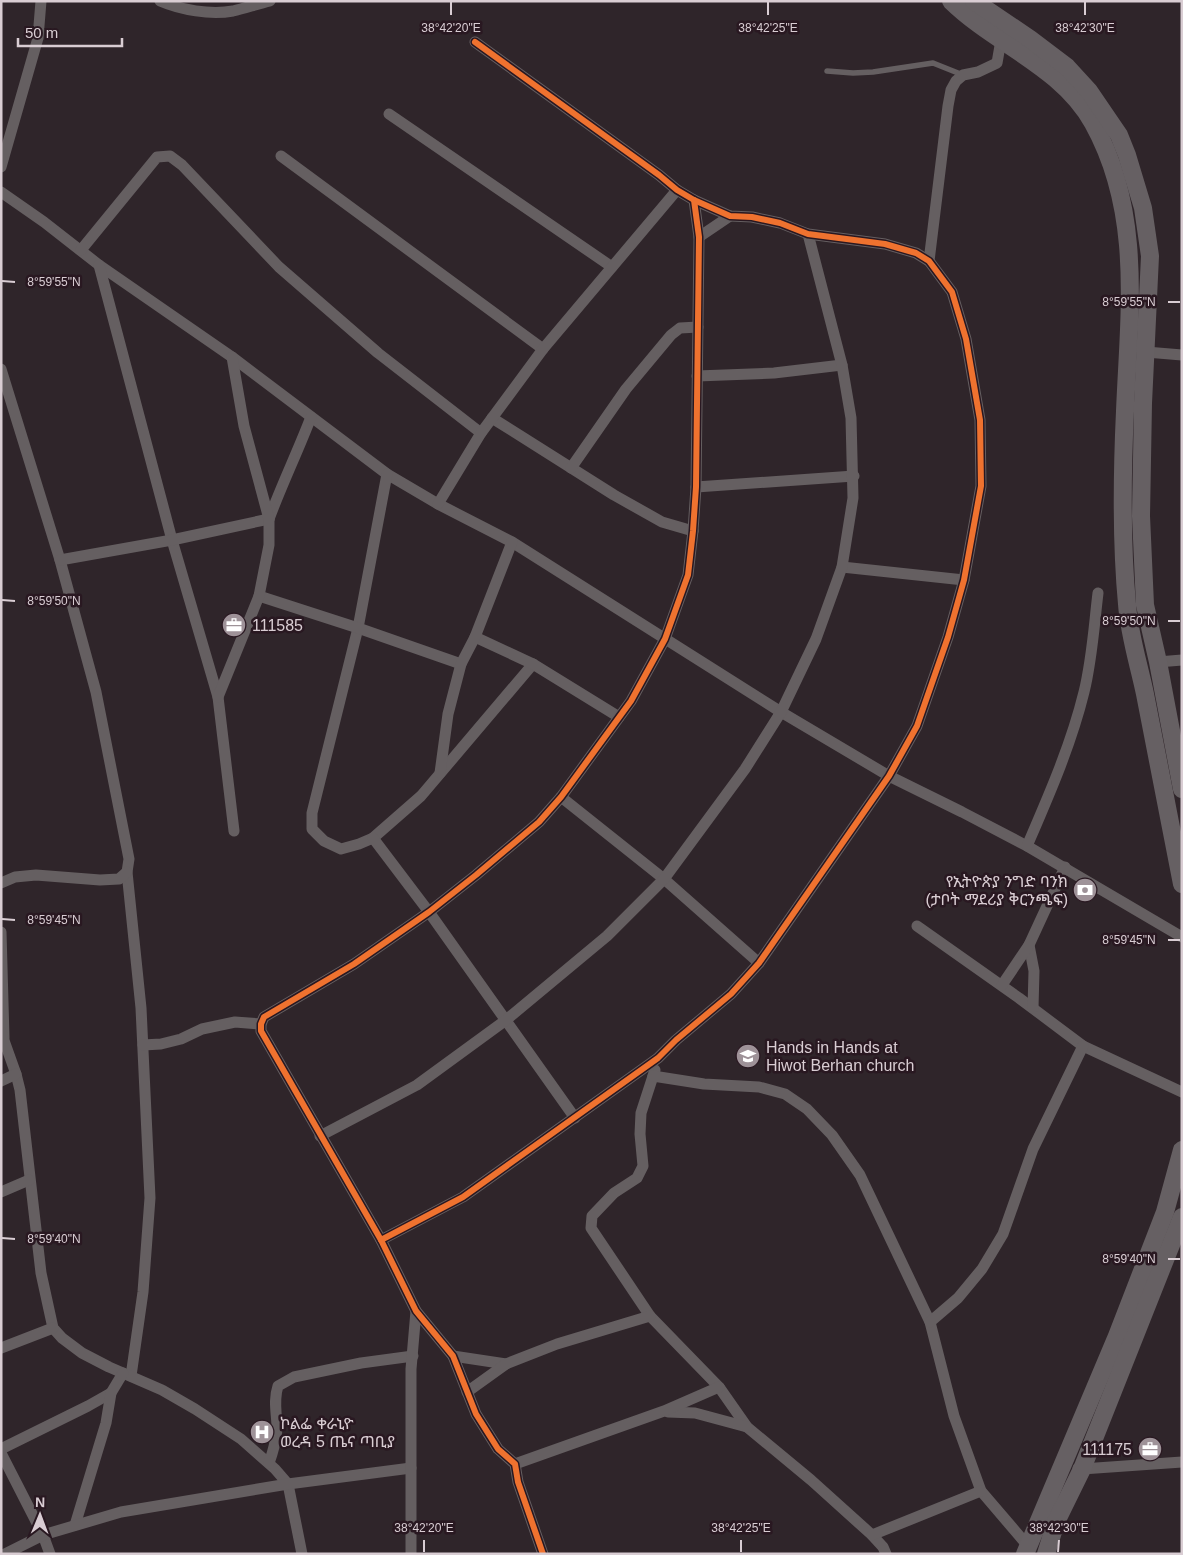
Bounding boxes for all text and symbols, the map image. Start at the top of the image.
scale bar [18,15,121,47]
text: 38°42'20"E [421,21,481,35]
text: 38°42'25"E [738,21,798,35]
text: 38°42'30"E [1055,21,1115,35]
text: 50 m [25,24,58,41]
text: 8°59'55"N [27,275,81,289]
text: 8°59'55"N [1102,295,1156,309]
text: 8°59'50"N [27,594,81,608]
office icon: 111585 [221,612,247,638]
text: 8°59'50"N [1102,614,1156,628]
place label: 111585 [252,617,303,634]
place label: የኢትዮጵያ ንግድ ባንክ (ታቦት ማደሪያ ቅርንጫፍ) [925,873,1068,908]
bank icon: የኢትዮጵያ ንግድ ባንክ (ታቦት ማደሪያ ቅርንጫፍ) [1072,877,1098,903]
text: 8°59'45"N [27,913,81,927]
text: 8°59'45"N [1102,933,1156,947]
place label: Hands in Hands at Hiwot Berhan church [766,1039,915,1074]
school or university icon: Hands in Hands at Hiwot Berhan church [735,1043,761,1069]
text: 8°59'40"N [27,1232,81,1246]
text: 8°59'40"N [1102,1252,1156,1266]
place label: ኮልፌ ቀራኒዮ ወረዳ 5 ጤና ጣቢያ [280,1415,395,1450]
hospital icon: ኮልፌ ቀራኒዮ ወረዳ 5 ጤና ጣቢያ [249,1419,275,1445]
office icon: 111175 [1137,1436,1163,1462]
place label: 111175 [1082,1441,1132,1458]
north arrow [15,1490,65,1540]
text: N [35,1494,45,1510]
text: 38°42'20"E [394,1521,454,1535]
text: 38°42'25"E [711,1521,771,1535]
text: 38°42'30"E [1029,1521,1089,1535]

